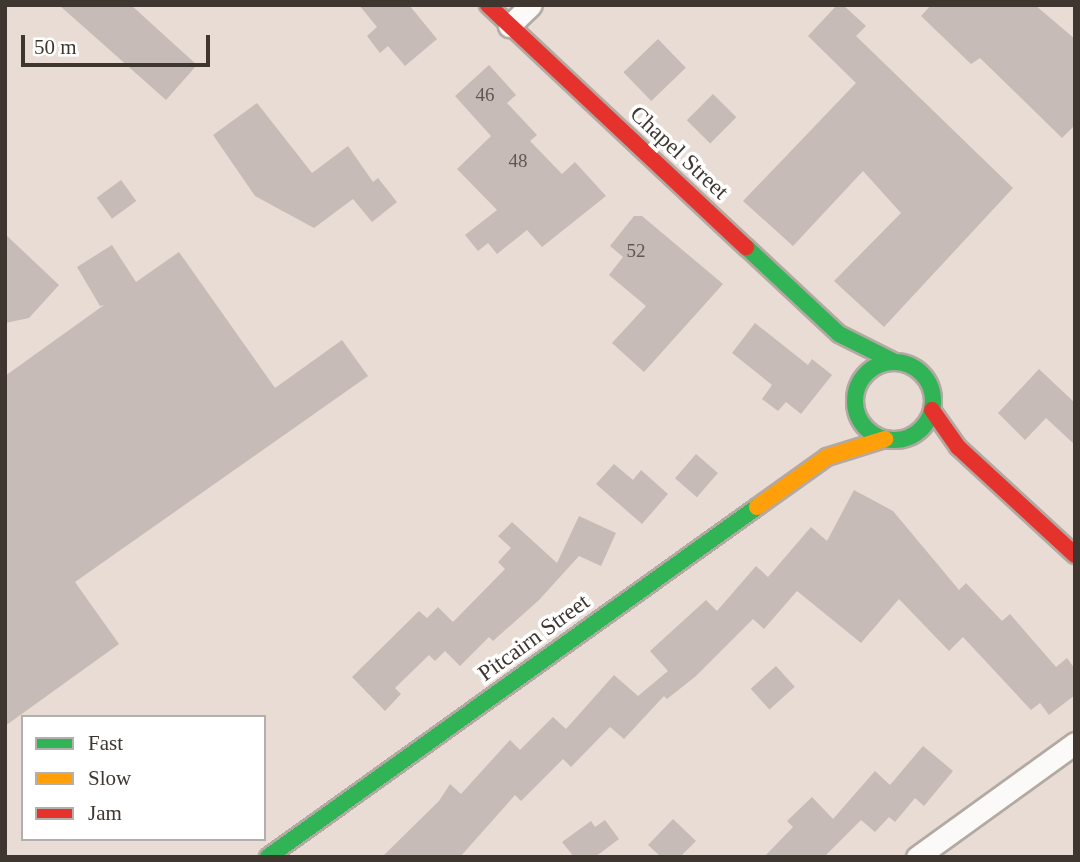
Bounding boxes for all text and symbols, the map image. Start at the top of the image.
scale bar [24,21,214,65]
text: 50 m [34,35,77,59]
house number: 46 [476,84,495,106]
street label: Chapel Street [624,100,734,206]
house number: 48 [508,150,528,172]
house number: 52 [626,240,646,262]
street label: Pitcairn Street [473,588,595,688]
legend [21,715,266,841]
text: Fast [88,731,123,755]
text: Slow [88,766,131,790]
text: Jam [88,801,122,825]

